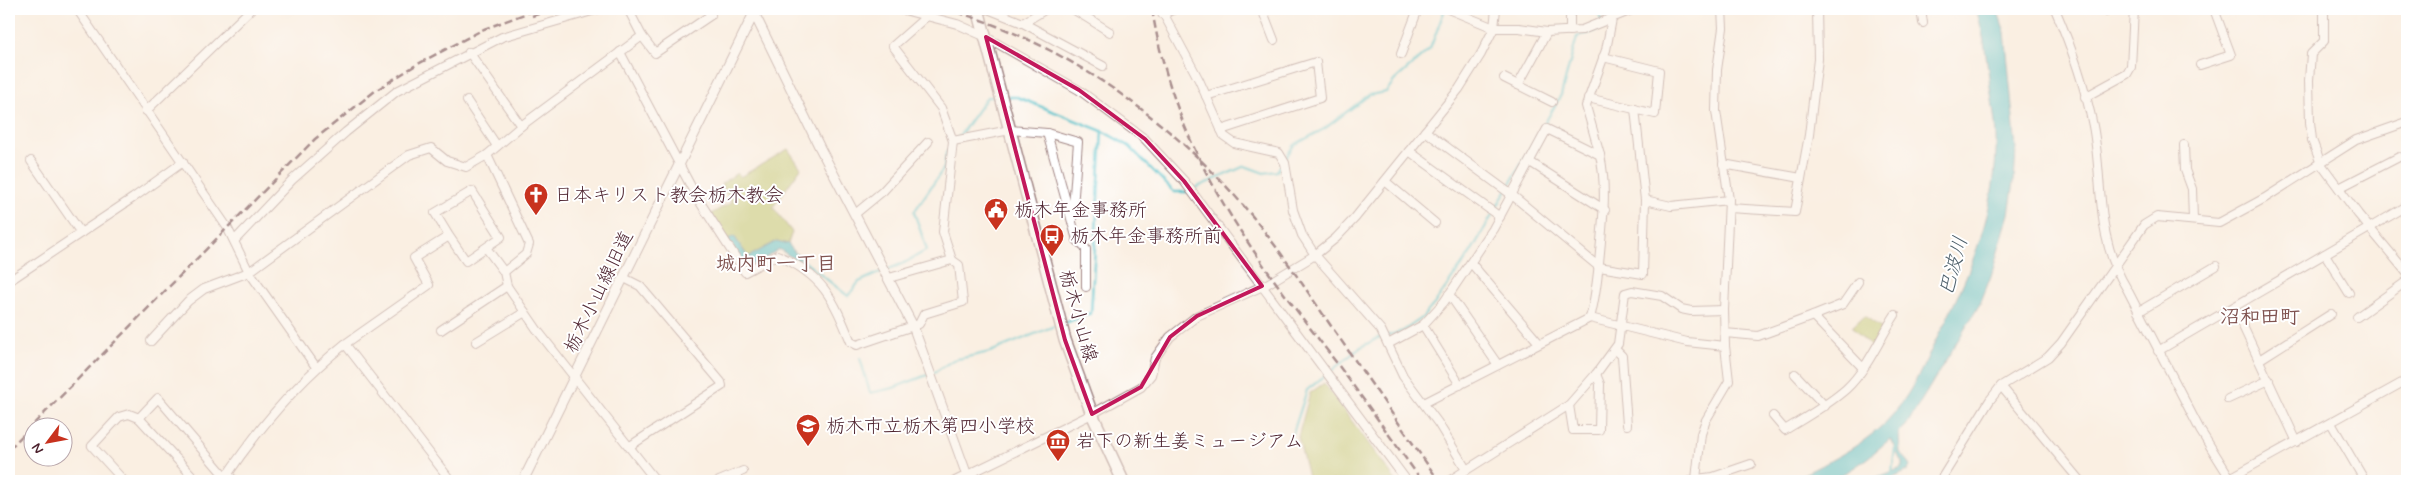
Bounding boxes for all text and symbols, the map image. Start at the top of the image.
church icon: 日本キリスト教会栃木教会 [523,182,549,216]
place label: 日本キリスト教会栃木教会 [554,183,784,208]
public building icon: 栃木年金事務所 [983,197,1009,231]
place label: 栃木年金事務所 [1014,198,1147,223]
bus stop icon: 栃木年金事務所前 [1039,223,1065,257]
place label: 栃木年金事務所前 [1070,224,1222,249]
street label: 栃木小山線旧道 [559,227,639,357]
water label: 巴波川 [1933,234,1975,298]
district label: 城内町一丁目 [716,251,836,278]
street label: 栃木小山線 [1053,267,1103,365]
district label: 沼和田町 [2220,304,2300,331]
school or university icon: 栃木市立栃木第四小学校 [795,413,821,447]
place label: 栃木市立栃木第四小学校 [826,414,1035,439]
north arrow [22,418,72,468]
museum icon: 岩下の新生姜ミュージアム [1045,428,1071,462]
place label: 岩下の新生姜ミュージアム [1076,429,1304,454]
text: N [28,440,48,457]

